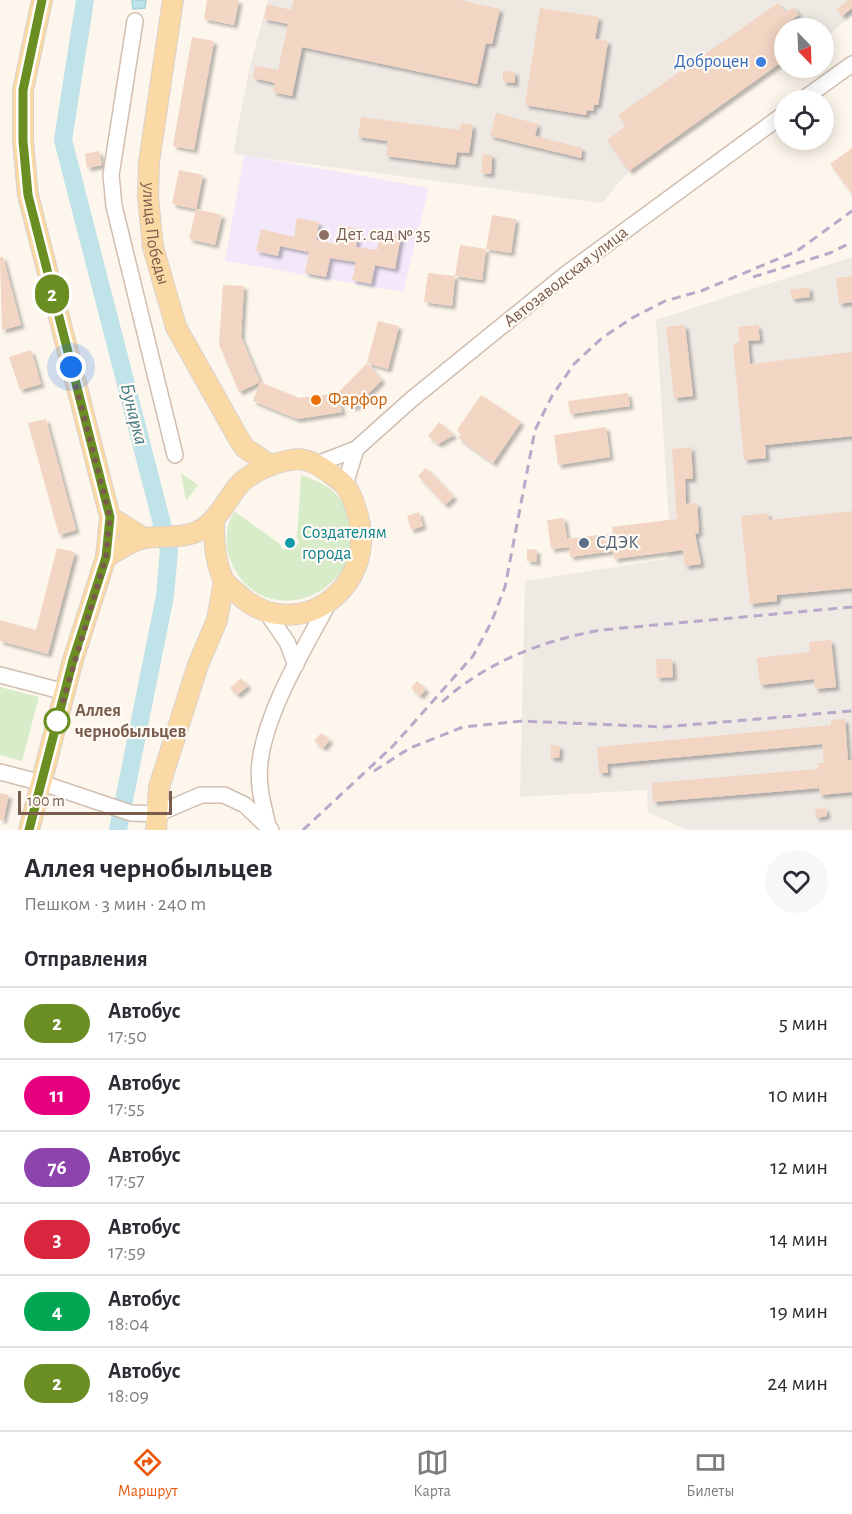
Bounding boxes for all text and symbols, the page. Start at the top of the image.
north arrow [774,18,834,78]
map controls [774,18,834,150]
place label: Доброцен [674,52,749,71]
marker: Доброцен [754,55,768,69]
button: locate [774,90,834,150]
street label: улица Победы [139,181,172,287]
street label: Автозаводская улица [501,223,631,331]
place label: Дет. сад № 35 [336,226,431,244]
marker: Дет. сад № 35 [317,228,331,242]
line badge: 2 [32,274,72,314]
text: 2 [47,284,57,305]
your location [56,352,86,382]
water label: Бунарка [117,381,151,447]
place label: Фарфор [328,391,388,409]
marker: Фарфор [309,393,323,407]
place label: Создателям города [302,524,387,563]
place label: СДЭК [596,534,639,552]
marker: Создателям города [283,536,297,550]
marker: СДЭК [577,536,591,550]
place label: Аллея чернобыльцев [75,702,186,741]
marker: Аллея чернобыльцев [44,708,70,734]
scale bar [18,788,172,816]
text: 100 m [27,793,65,809]
button: heart [765,850,828,913]
text: Аллея чернобыльцев [24,855,273,883]
text: Пешком · 3 мин · 240 m [24,894,206,914]
text: Отправления [24,948,148,970]
text: Автобус [108,1000,181,1022]
text: 5 мин [779,1012,828,1034]
text: 2 [52,1013,62,1034]
text: 17:50 [108,1026,147,1046]
text: Автобус [108,1072,181,1094]
text: 10 мин [769,1084,828,1106]
text: 11 [49,1085,65,1106]
text: 17:55 [108,1098,145,1118]
text: Автобус [108,1144,181,1166]
text: 12 мин [770,1156,828,1178]
text: 76 [47,1157,67,1178]
text: 17:57 [108,1170,145,1190]
text: Автобус [108,1216,181,1238]
text: 14 мин [770,1228,828,1250]
text: 3 [52,1229,62,1250]
text: 17:59 [108,1242,146,1262]
text: Автобус [108,1288,181,1310]
text: 19 мин [770,1300,828,1322]
text: 4 [52,1301,62,1322]
text: 18:04 [108,1314,149,1334]
text: Автобус [108,1360,181,1382]
text: 24 мин [767,1372,828,1394]
text: 2 [52,1373,62,1394]
text: 18:09 [108,1386,149,1406]
tab: Маршрут [118,1446,178,1501]
tab: Карта [413,1446,451,1501]
tab: Билеты [686,1446,734,1501]

